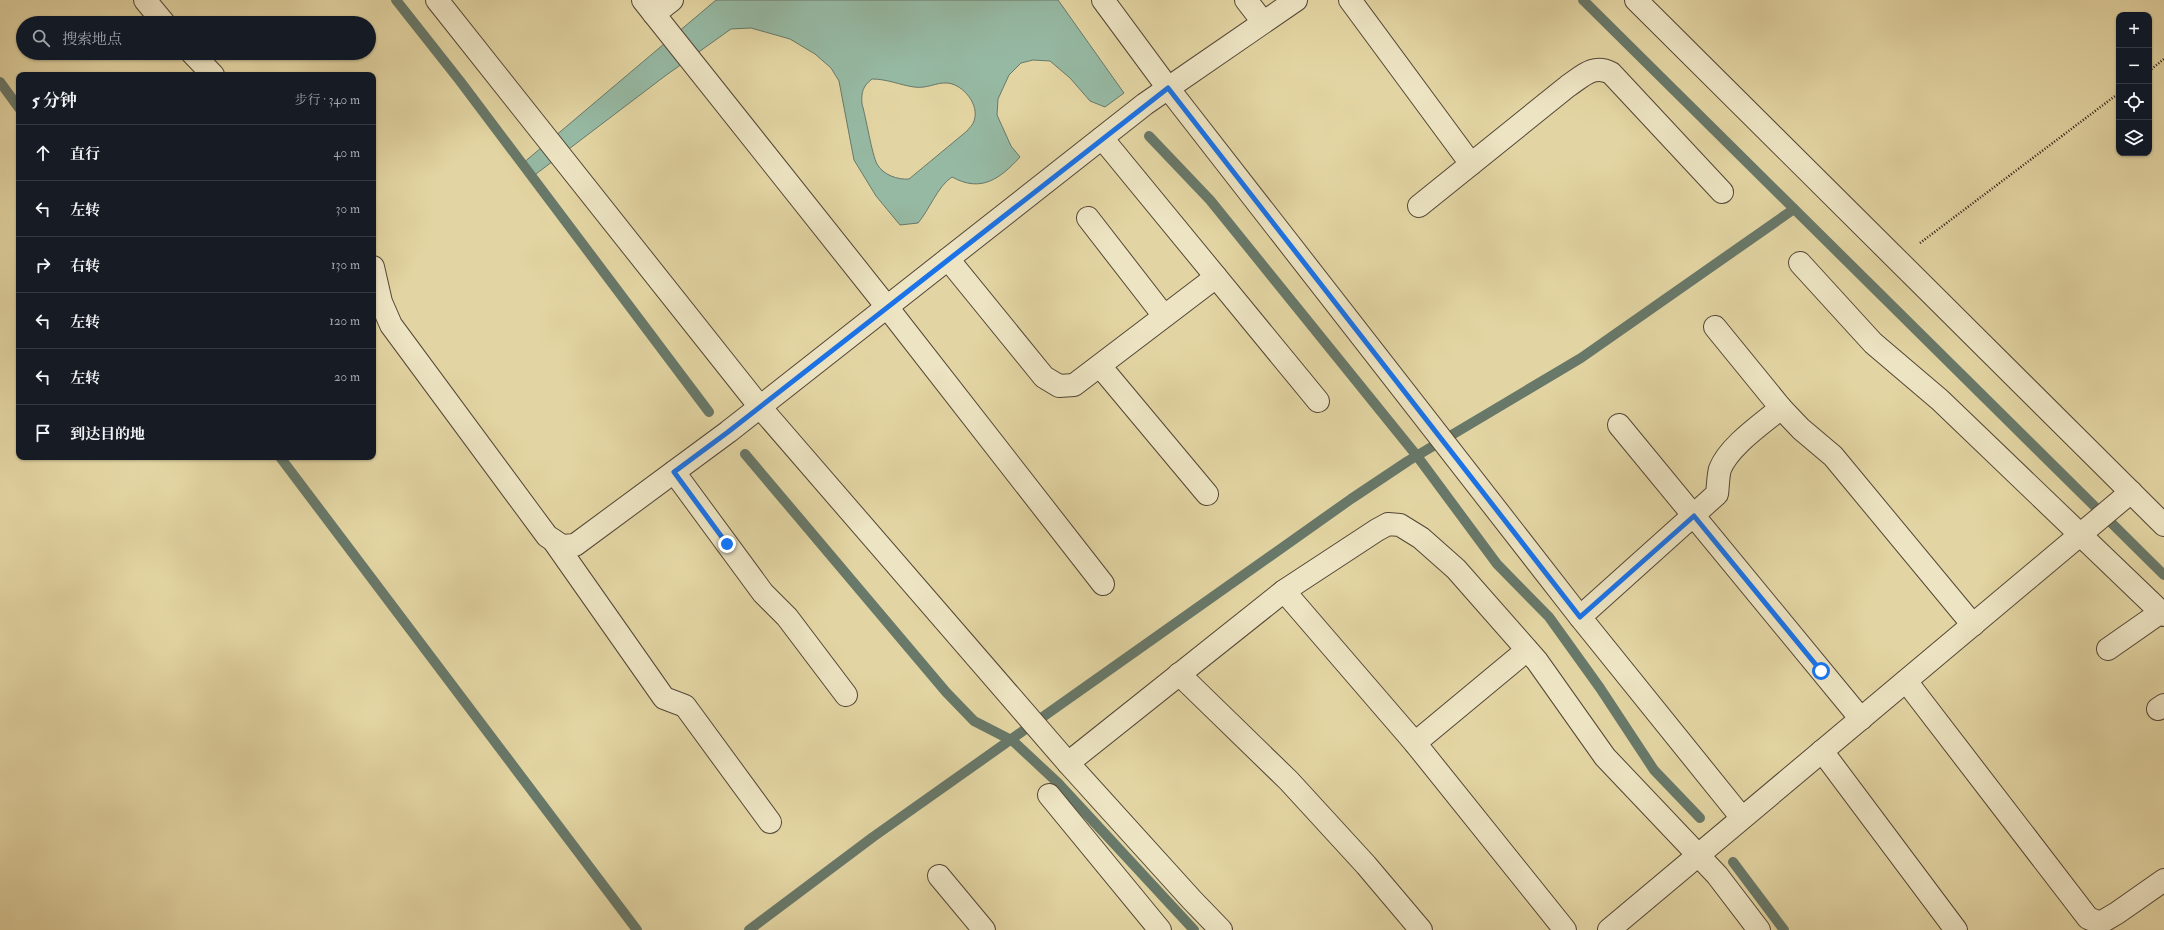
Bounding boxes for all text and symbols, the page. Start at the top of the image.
map controls [2116,12,2152,156]
button: + [2116,12,2152,48]
search box [16,16,376,60]
icon: search [30,27,52,49]
text: 搜索地点 [62,30,122,49]
button: − [2116,48,2152,84]
button: locate [2116,84,2152,120]
text: 5 分钟 [32,90,77,111]
text: 步行 · 340 m [295,92,360,108]
button: layers [2116,120,2152,156]
icon: ahead [32,142,54,164]
text: 直行 [70,145,100,164]
text: 40 m [334,145,360,161]
icon: left [32,198,54,220]
text: 左转 [70,201,100,220]
text: 30 m [336,201,360,217]
icon: right [32,254,54,276]
text: 右转 [70,257,100,276]
text: 130 m [331,257,360,273]
icon: left [32,310,54,332]
text: 左转 [70,313,100,332]
text: 120 m [329,313,360,329]
icon: left [32,366,54,388]
text: 左转 [70,369,100,388]
text: 20 m [334,369,360,385]
icon: arrive [32,422,54,444]
text: 到达目的地 [70,425,145,444]
route end [718,535,736,553]
route start [1812,662,1830,680]

